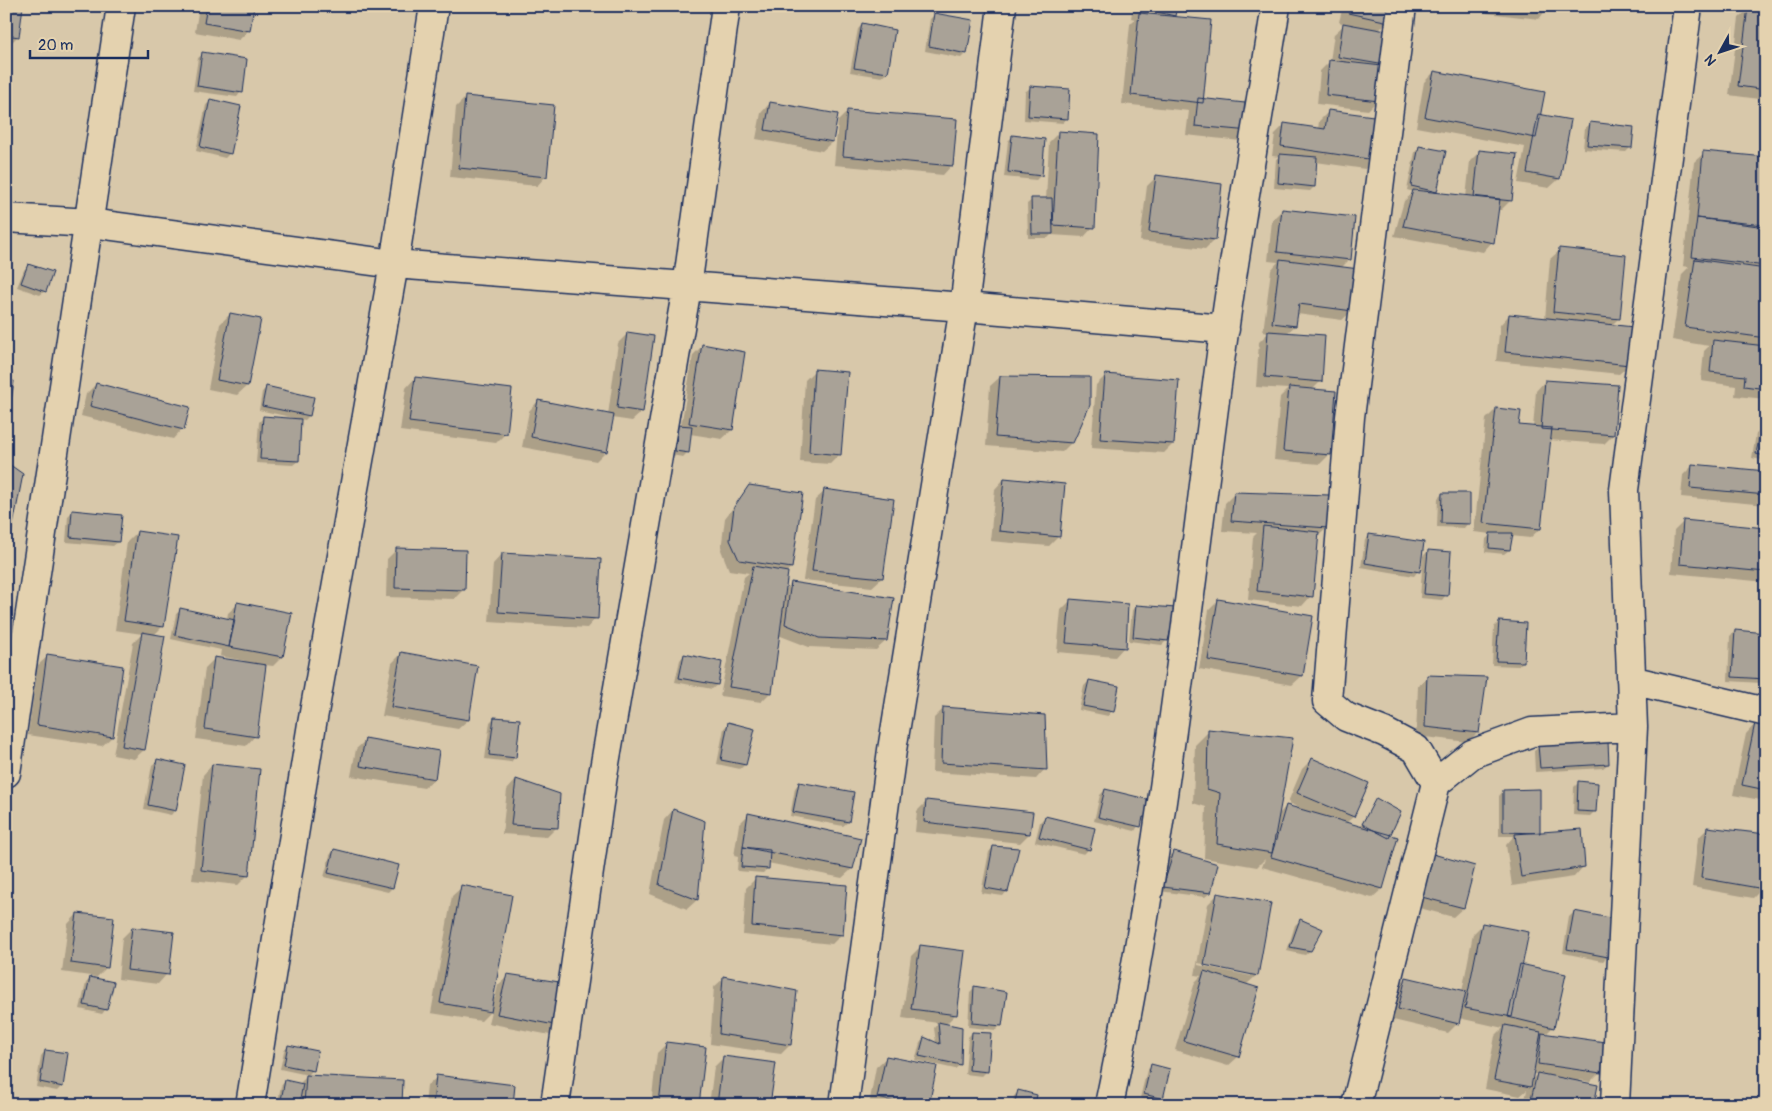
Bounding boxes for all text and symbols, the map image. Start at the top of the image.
scale bar [30,28,148,60]
north arrow [1694,28,1744,78]
text: 20 m [38,36,73,55]
text: N [1701,51,1720,69]

